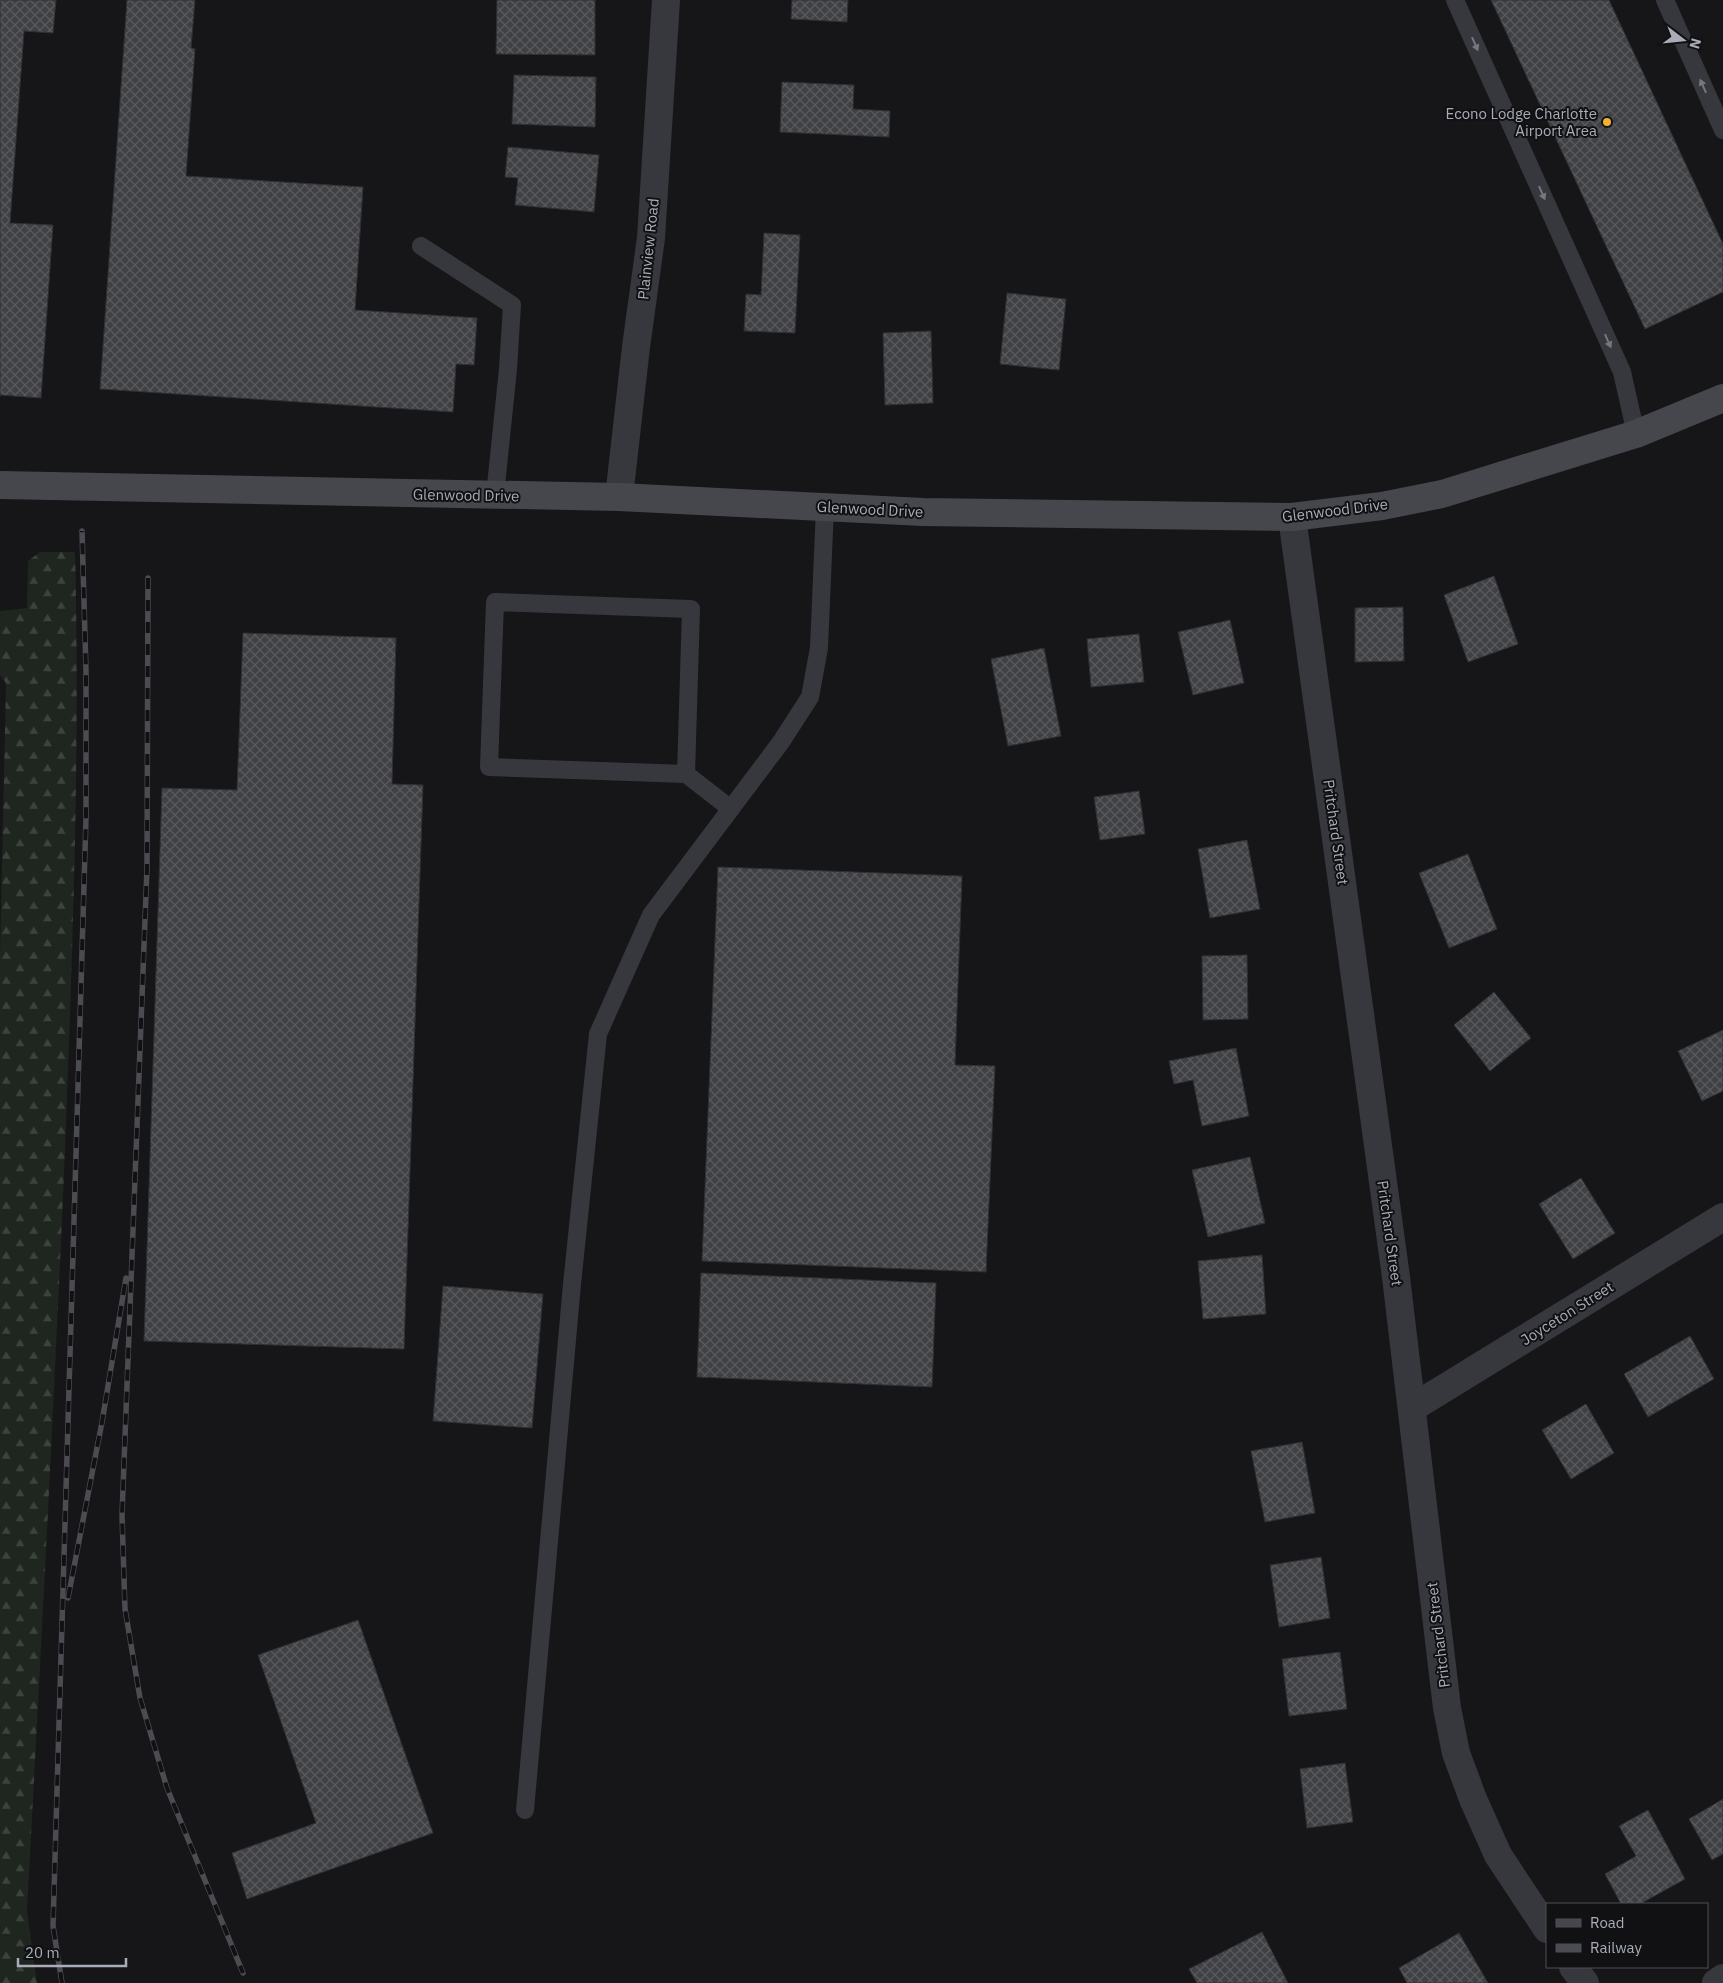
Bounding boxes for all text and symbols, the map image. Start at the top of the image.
north arrow [1658,15,1708,65]
text: N [1685,36,1706,51]
one-way arrow [1472,37,1480,51]
one-way arrow [1699,79,1707,93]
place label: Econo Lodge Charlotte Airport Area [1446,104,1597,140]
marker: Econo Lodge Charlotte Airport Area [1601,116,1613,128]
one-way arrow [1538,186,1546,200]
street label: Plainview Road [633,197,663,301]
one-way arrow [1605,334,1613,348]
street label: Glenwood Drive [413,485,519,505]
street label: Glenwood Drive [1281,494,1389,526]
street label: Glenwood Drive [816,497,924,521]
street label: Pritchard Street [1319,778,1353,886]
street label: Pritchard Street [1373,1179,1407,1287]
street label: Joyceton Street [1517,1277,1617,1349]
street label: Pritchard Street [1422,1581,1454,1689]
legend [1546,1903,1708,1968]
text: Road [1590,1913,1625,1932]
scale bar [18,1936,125,1968]
text: Railway [1590,1938,1643,1957]
text: 20 m [25,1943,60,1962]

